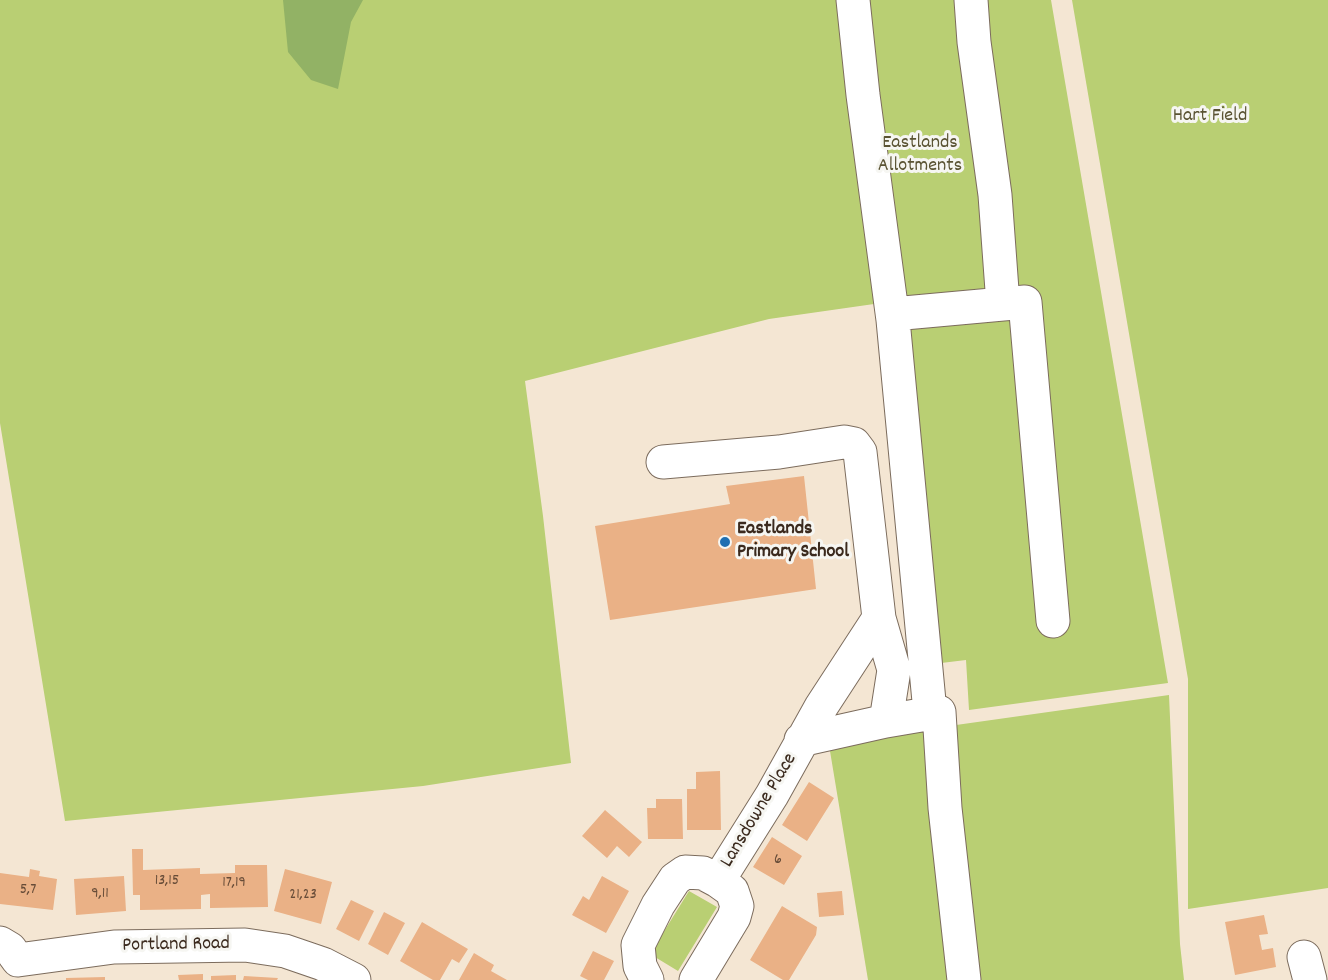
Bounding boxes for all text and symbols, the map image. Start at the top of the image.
park label: Hart Field [1173,105,1247,129]
park label: Eastlands Allotments [878,132,962,179]
place label: Eastlands Primary School [737,518,849,565]
marker: Eastlands Primary School [718,535,732,549]
street label: Lansdowne Place [716,750,804,872]
house number: 6 [774,851,782,871]
house number: 13,15 [155,872,179,892]
house number: 17,19 [222,874,246,894]
house number: 5,7 [20,881,36,901]
house number: 9,11 [91,885,109,905]
house number: 21,23 [289,886,317,906]
street label: Portland Road [122,933,230,959]

